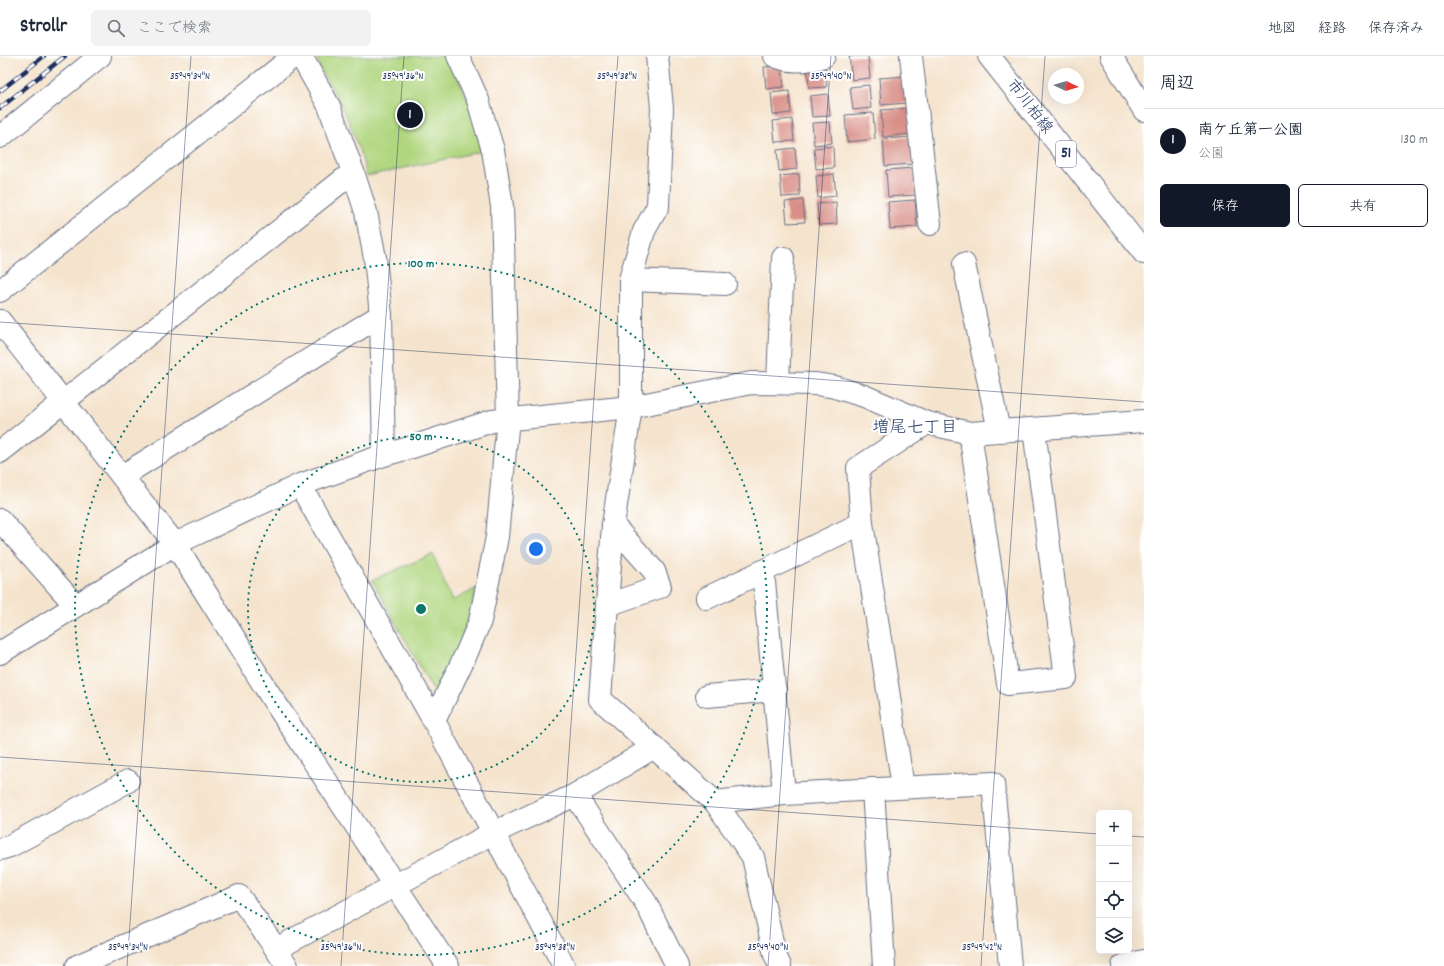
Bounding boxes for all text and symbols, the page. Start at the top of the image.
search box [91,10,371,46]
text: Strollr [20,14,67,41]
icon: search [105,17,127,39]
text: ここで検索 [137,18,212,40]
text: 地図 [1268,19,1296,39]
text: 経路 [1318,19,1346,39]
text: 保存済み [1368,19,1424,39]
north arrow [1048,68,1084,104]
text: 35°49'34"N [170,70,210,84]
text: 35°49'36"N [383,70,423,84]
text: 35°49'38"N [597,70,637,84]
text: 35°49'40"N [810,70,852,84]
text: 周辺 [1160,73,1194,97]
street label: 市川柏線 [1000,75,1058,139]
pin: 1 [397,100,423,130]
text: 南ケ丘第一公園 [1198,120,1303,142]
text: 1 [1172,131,1174,150]
text: 130 m [1400,131,1428,150]
road number: 51 [1056,141,1076,167]
text: 公園 [1198,145,1224,164]
button: 保存 [1160,184,1290,227]
button: 共有 [1298,184,1428,227]
text: 100 m [408,256,434,273]
district label: 増尾七丁目 [873,417,958,441]
text: 50 m [409,429,433,446]
your location [526,539,546,559]
centre of rings [414,602,428,616]
map controls [1096,810,1132,954]
button: + [1096,810,1132,846]
button: − [1096,846,1132,882]
button: locate [1096,882,1132,918]
button: layers [1096,918,1132,954]
text: 35°49'34"N [108,941,148,955]
text: 35°49'36"N [321,941,361,955]
text: 35°49'38"N [535,941,575,955]
text: 35°49'40"N [747,941,789,955]
text: 35°49'42"N [962,941,1002,955]

